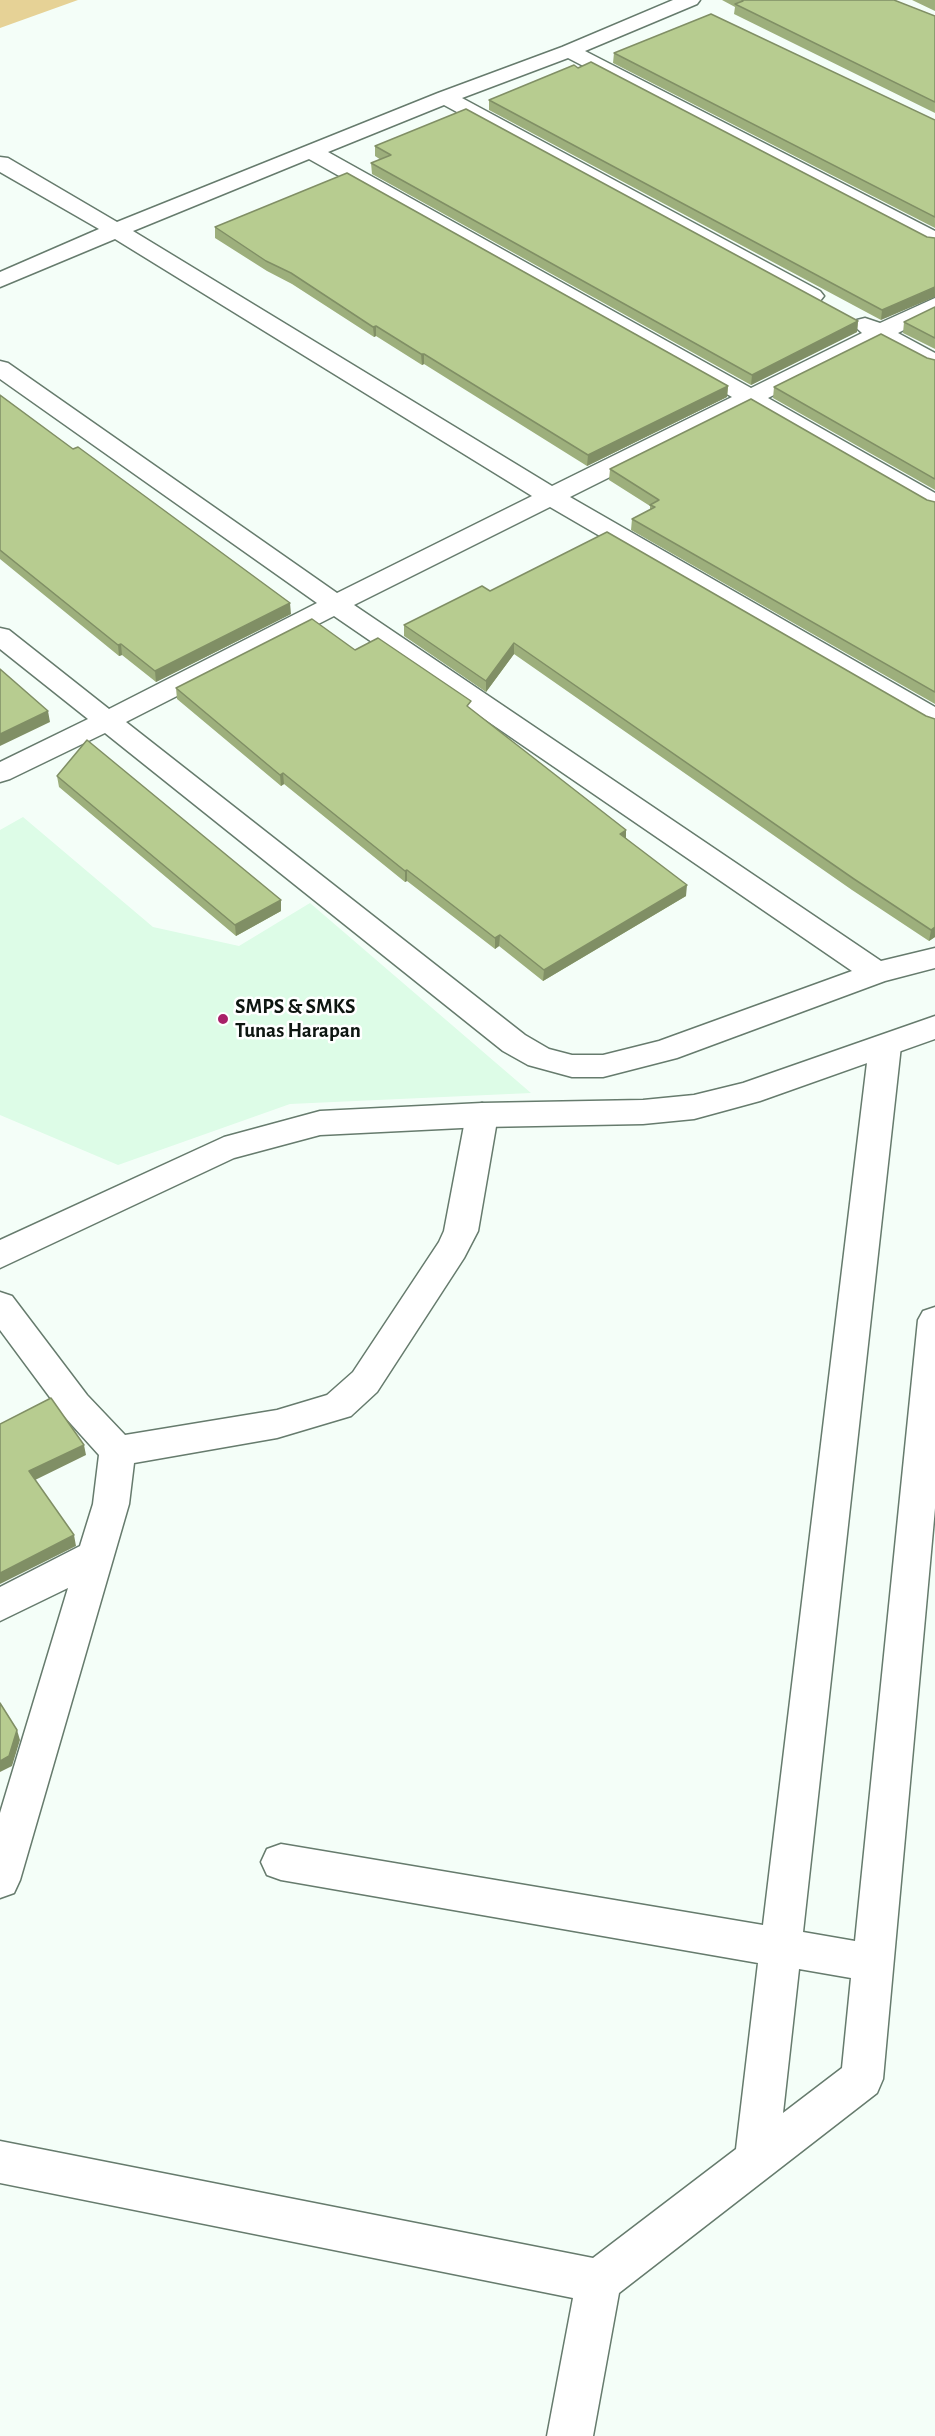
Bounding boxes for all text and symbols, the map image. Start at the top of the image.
place label: SMPS & SMKS Tunas Harapan [235,994,361,1044]
marker: SMPS & SMKS Tunas Harapan [216,1012,230,1026]

